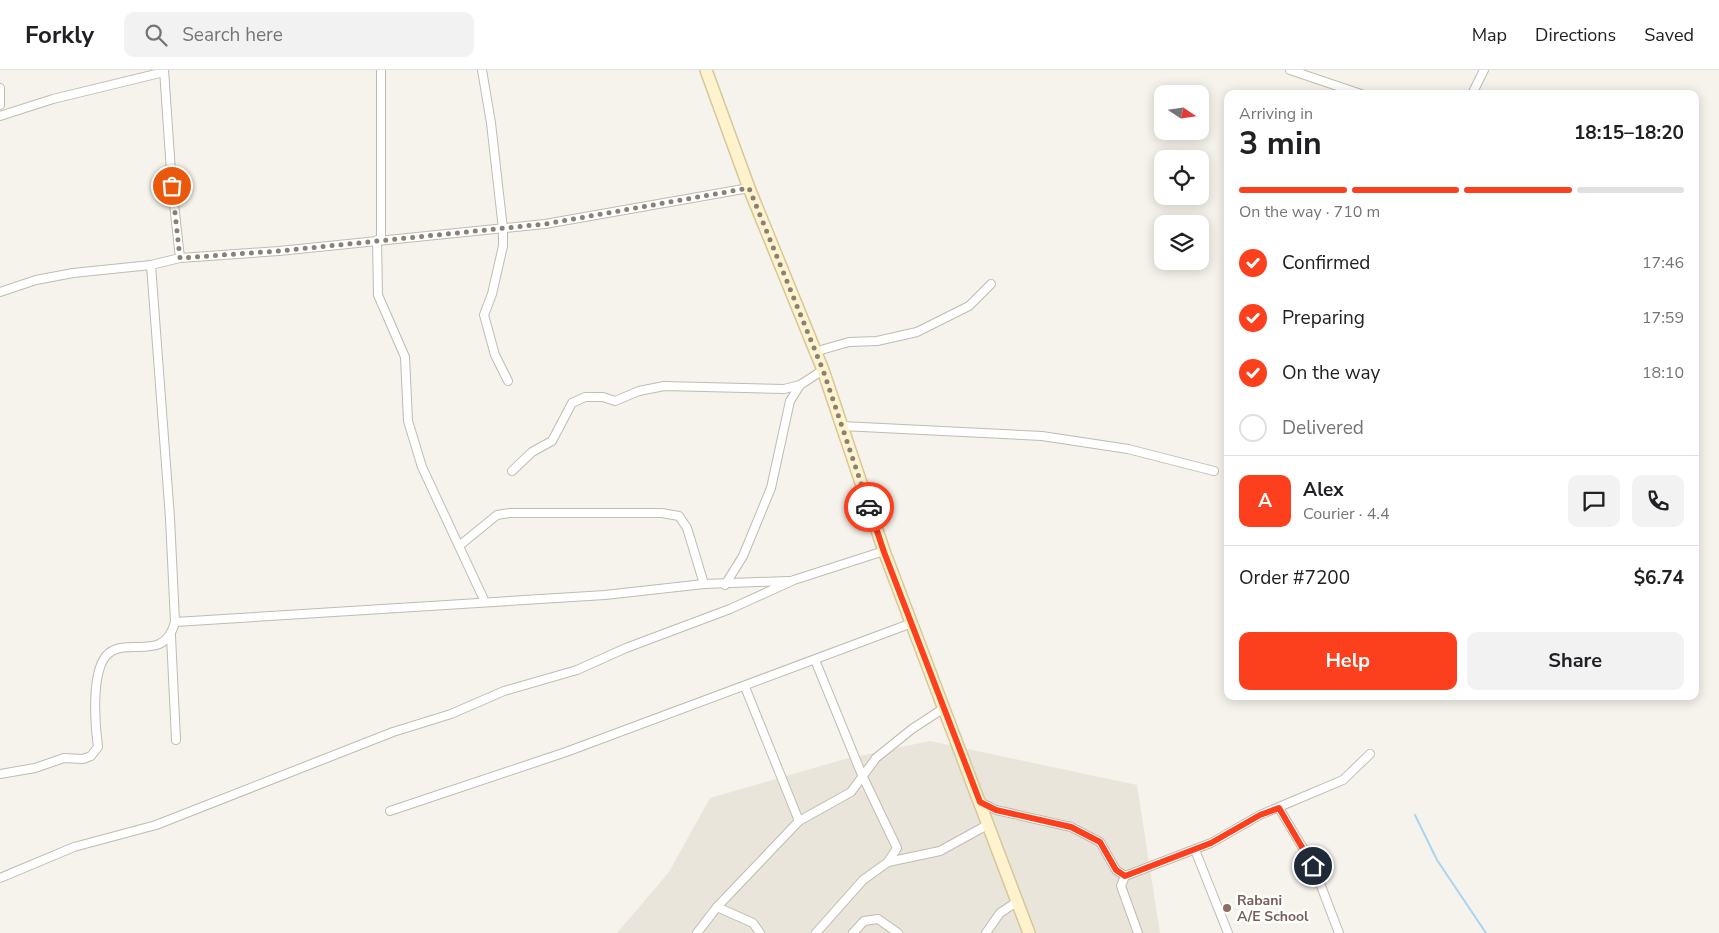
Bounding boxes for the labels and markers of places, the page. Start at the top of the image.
pin [151,165,193,207]
pin [1292,845,1334,887]
place label: Rabani A/E School [1237,891,1309,926]
marker: Rabani A/E School [1221,902,1233,914]

